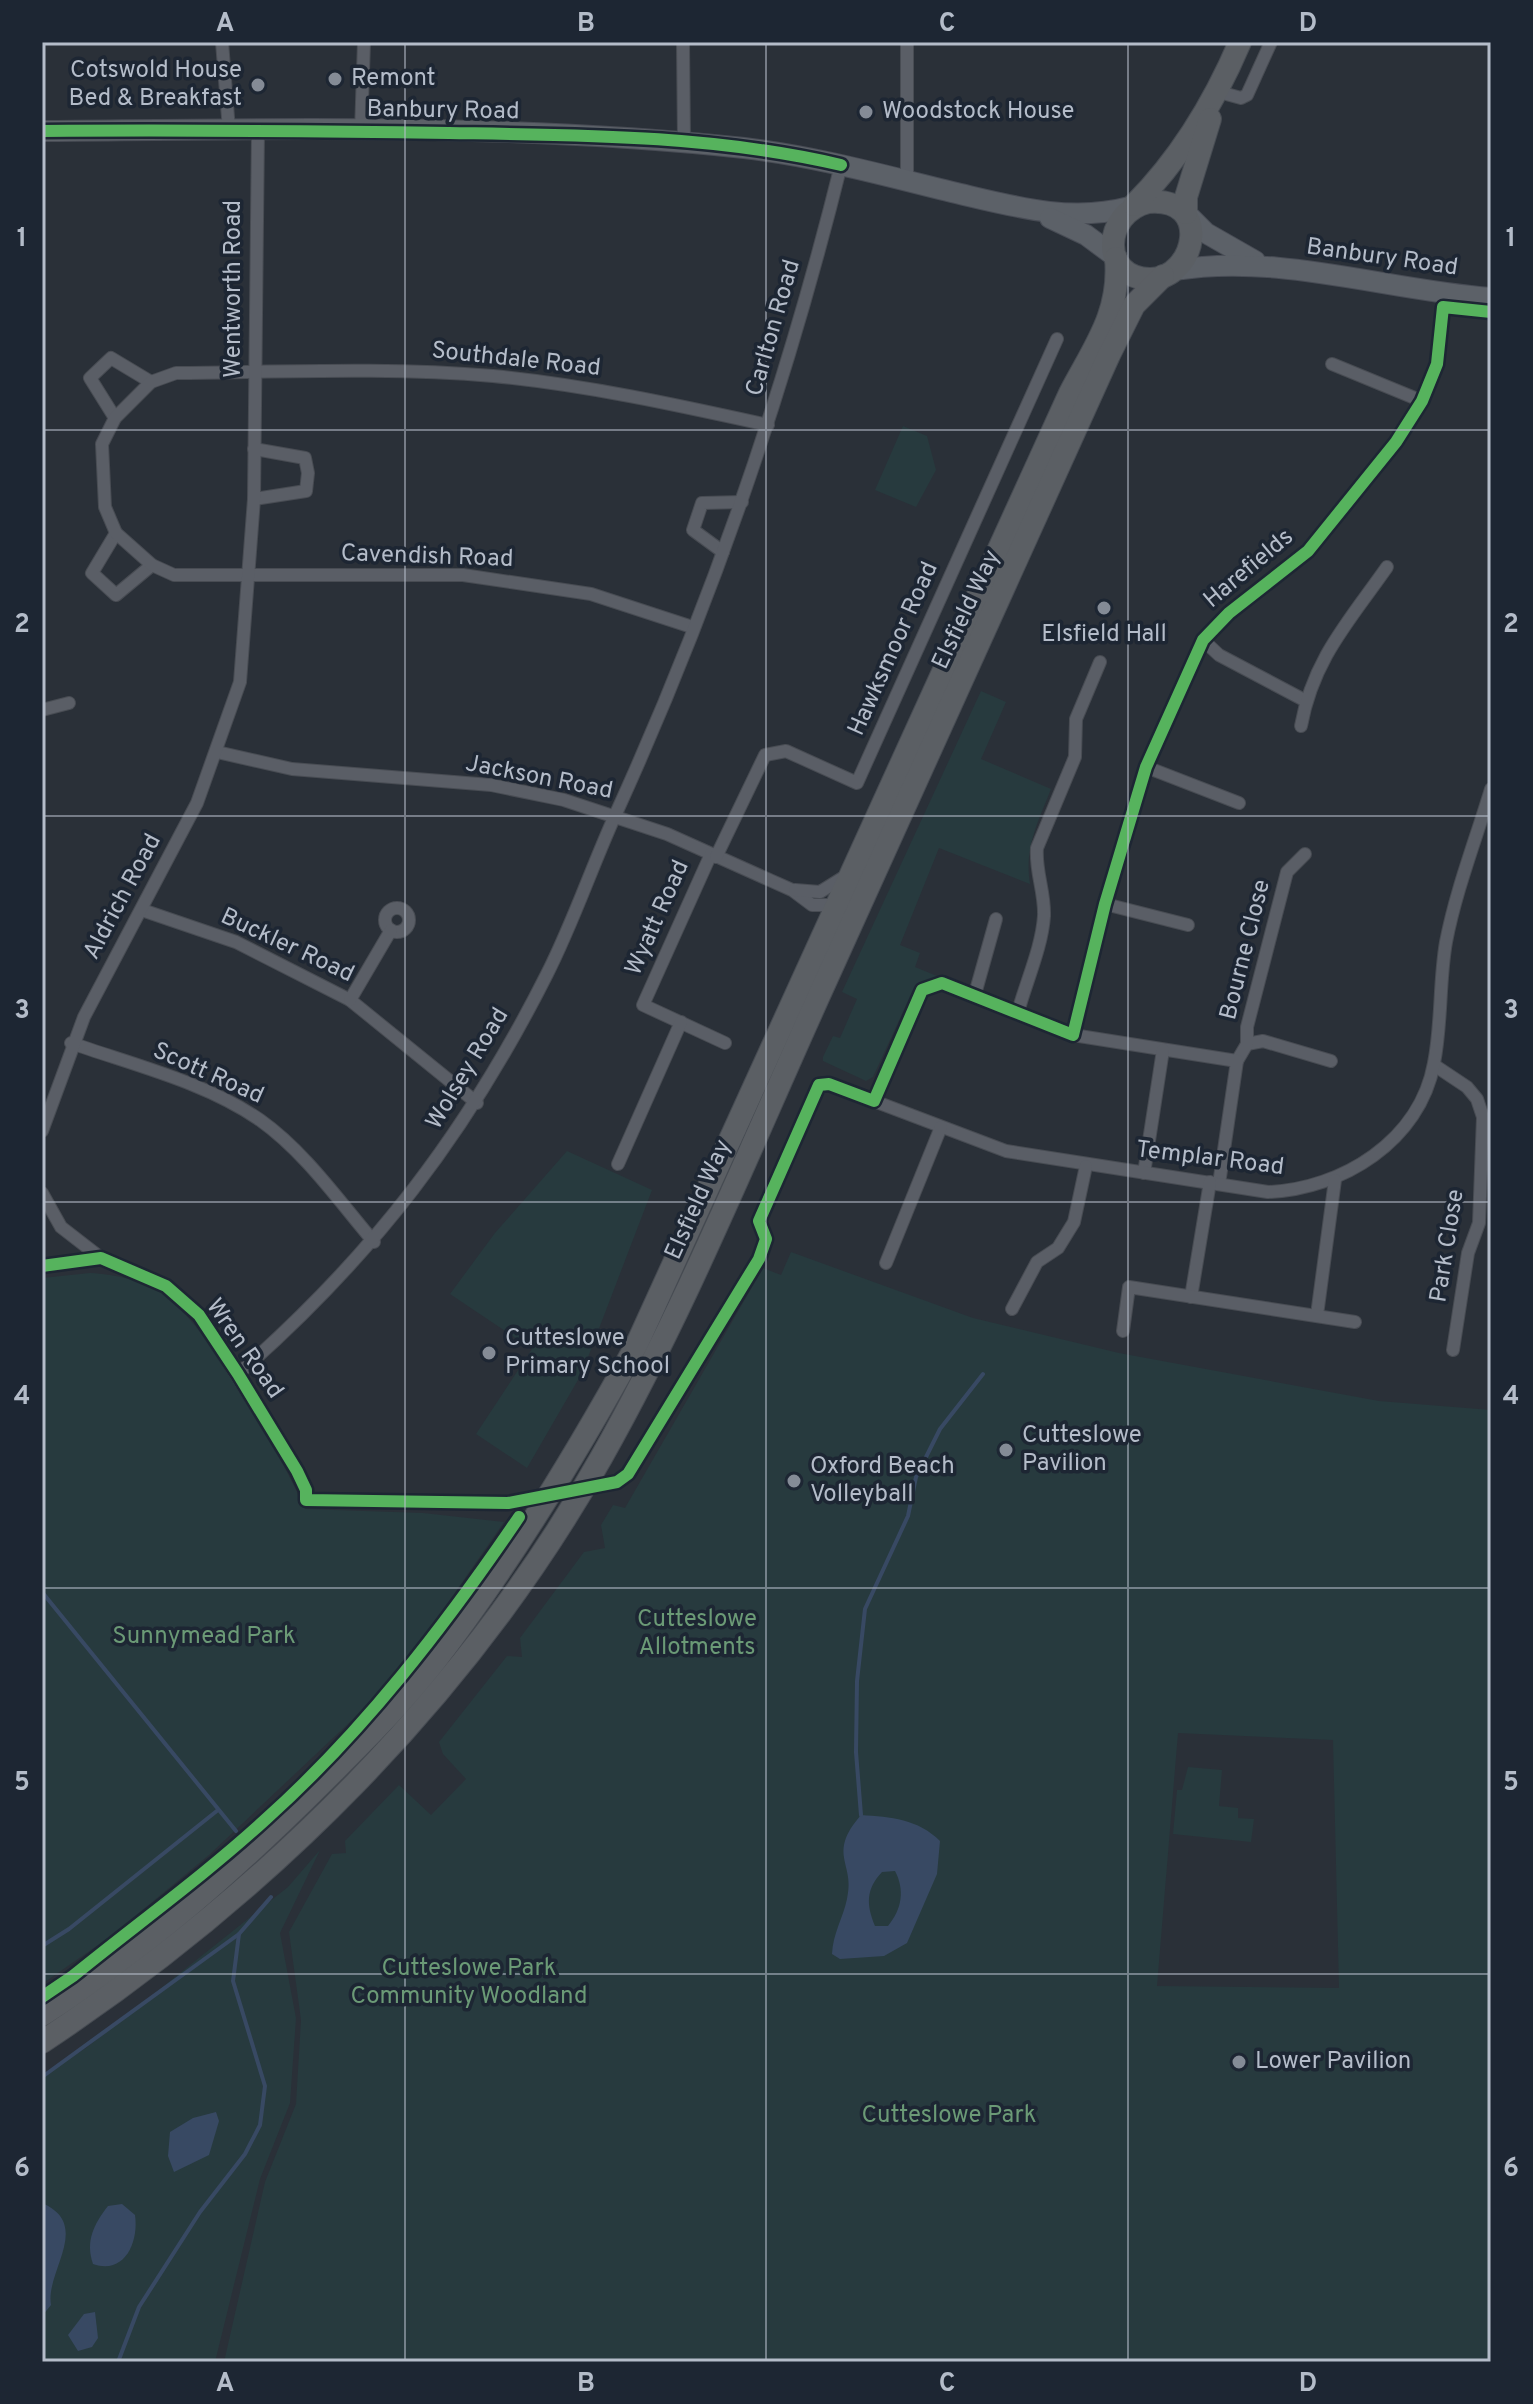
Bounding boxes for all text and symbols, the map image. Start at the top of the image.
text: A [216,8,234,41]
text: B [577,8,595,41]
text: C [939,8,955,41]
text: D [1299,8,1317,41]
place label: Cotswold House Bed & Breakfast [69,56,242,114]
place label: Remont [351,64,436,94]
marker: Remont [326,70,344,88]
marker: Cotswold House Bed & Breakfast [249,76,267,94]
street label: Banbury Road [366,95,520,127]
place label: Woodstock House [882,97,1074,127]
marker: Woodstock House [857,103,875,121]
street label: Wentworth Road [219,200,249,378]
text: 1 [17,223,27,256]
text: 1 [1506,223,1516,256]
street label: Banbury Road [1304,232,1460,284]
street label: Carlton Road [740,256,808,400]
street label: Southdale Road [430,336,602,384]
street label: Harefields [1198,523,1300,615]
street label: Cavendish Road [340,539,514,575]
street label: Elsfield Way [926,545,1008,675]
street label: Hawksmoor Road [842,557,946,741]
marker: Elsfield Hall [1095,599,1113,617]
text: 2 [14,609,30,642]
text: 2 [1503,609,1519,642]
place label: Elsfield Hall [1041,620,1167,650]
street label: Jackson Road [463,749,615,807]
street label: Aldrich Road [77,829,169,965]
street label: Wyatt Road [619,856,697,980]
street label: Bourne Close [1214,877,1278,1023]
street label: Buckler Road [215,902,359,990]
text: 3 [14,995,30,1028]
text: 3 [1503,995,1519,1028]
street label: Wolsey Road [420,1003,516,1135]
street label: Scott Road [148,1036,268,1112]
street label: Elsfield Way [659,1135,739,1265]
street label: Templar Road [1134,1135,1286,1183]
street label: Park Close [1424,1187,1472,1305]
street label: Wren Road [199,1293,289,1405]
place label: Cutteslowe Primary School [505,1324,670,1382]
marker: Cutteslowe Primary School [480,1344,498,1362]
text: 4 [14,1381,30,1414]
text: 4 [1503,1381,1519,1414]
place label: Cutteslowe Pavilion [1022,1421,1142,1479]
marker: Cutteslowe Pavilion [997,1441,1015,1459]
place label: Oxford Beach Volleyball [810,1452,955,1510]
marker: Oxford Beach Volleyball [785,1472,803,1490]
park label: Cutteslowe Allotments [637,1605,757,1663]
park label: Sunnymead Park [112,1622,296,1652]
text: 5 [14,1767,30,1800]
text: 5 [1503,1767,1519,1800]
park label: Cutteslowe Park Community Woodland [351,1954,587,2012]
place label: Lower Pavilion [1255,2047,1411,2077]
marker: Lower Pavilion [1230,2053,1248,2071]
park label: Cutteslowe Park [862,2101,1036,2131]
text: 6 [14,2153,30,2186]
text: 6 [1503,2153,1519,2186]
text: A [216,2368,234,2401]
text: B [577,2368,595,2401]
text: C [939,2368,955,2401]
text: D [1299,2368,1317,2401]

